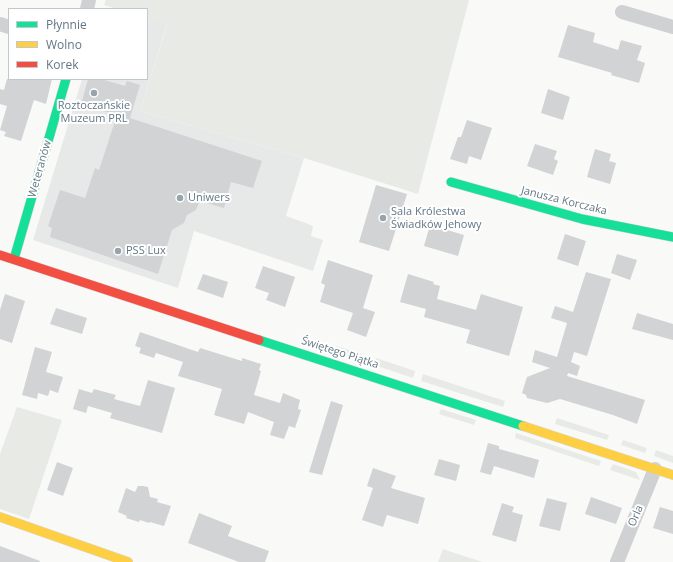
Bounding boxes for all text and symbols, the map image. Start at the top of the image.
legend [8,8,148,80]
text: Płynnie [46,16,87,33]
text: Wolno [46,36,82,53]
text: Korek [46,56,79,73]
marker: Roztoczańskie Muzeum PRL [89,88,99,98]
place label: Roztoczańskie Muzeum PRL [58,99,130,125]
street label: Weteranów [26,139,54,199]
street label: Janusza Korczaka [520,184,608,218]
place label: Uniwers [188,191,230,205]
marker: Uniwers [175,193,185,203]
place label: Sala Królestwa Świadków Jehowy [391,205,481,231]
marker: Sala Królestwa Świadków Jehowy [378,213,388,223]
place label: PSS Lux [126,244,166,258]
marker: PSS Lux [113,246,123,256]
street label: Świętego Piątka [300,334,380,372]
street label: Orla [626,503,646,529]

